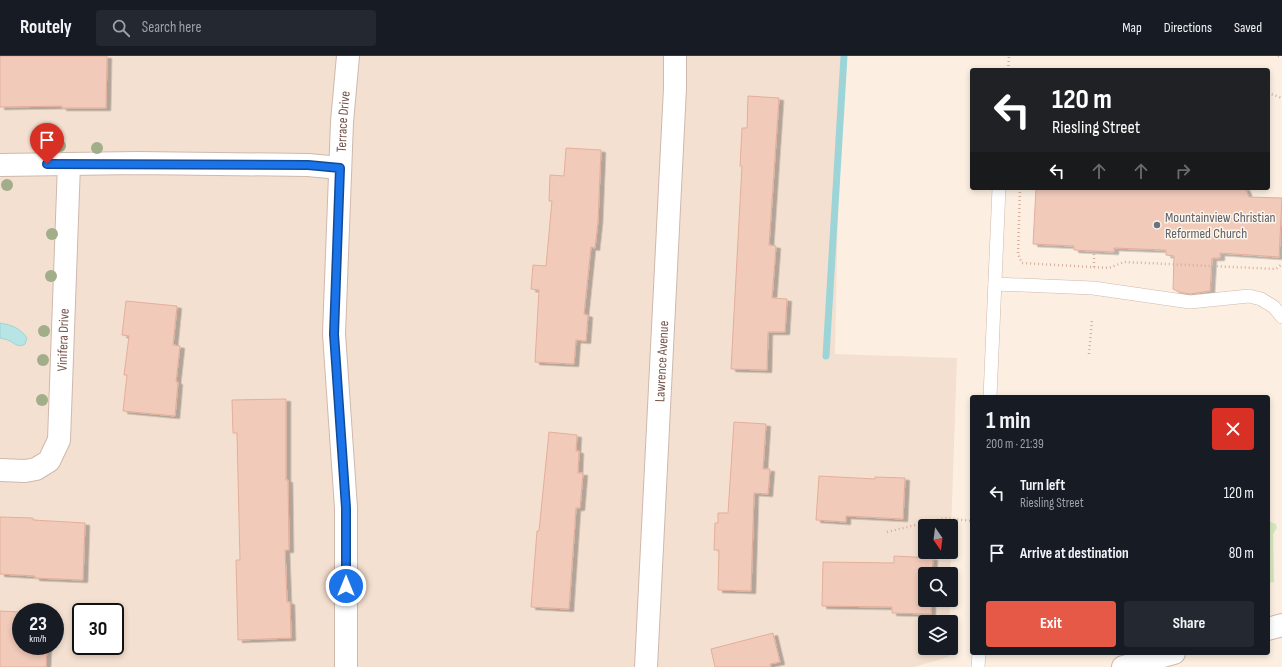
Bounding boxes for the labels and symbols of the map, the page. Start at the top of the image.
street label: Terrace Drive [332,90,353,153]
pin [30,123,64,164]
place label: Mountainview Christian Reformed Church [1165,209,1276,242]
marker: Mountainview Christian Reformed Church [1152,220,1162,230]
street label: Vinifera Drive [53,308,72,371]
street label: Lawrence Avenue [651,320,672,403]
north arrow [918,519,958,559]
position arrow [325,565,367,607]
speed limit sign: 30 [72,603,124,655]

